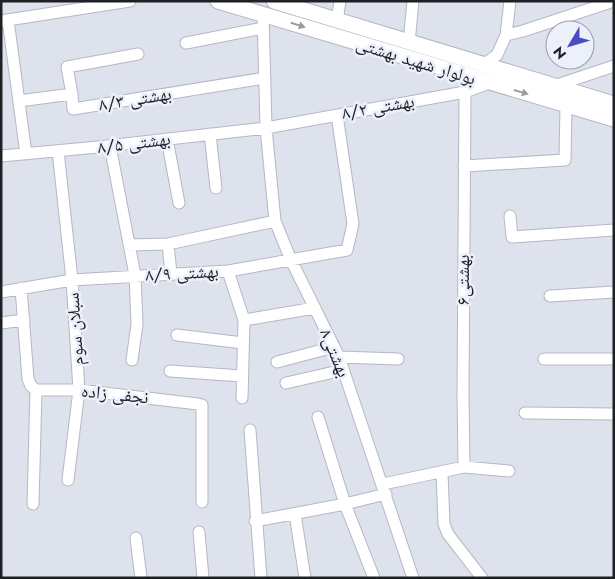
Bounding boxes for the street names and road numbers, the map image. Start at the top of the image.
street label: بولوار شهید بهشتی [353,30,479,92]
street label: بهشتی ۸/۳ [97,80,173,118]
street label: بهشتی ۸/۲ [340,88,416,126]
street label: بهشتی ۸/۵ [96,126,172,160]
street label: بهشتی۶ [450,255,476,305]
street label: بهشتی ۸/۹ [145,258,219,288]
street label: سبلان سوم [59,292,91,366]
street label: بهشتی۸ [313,325,357,381]
street label: نجفی زاده [80,378,150,410]

